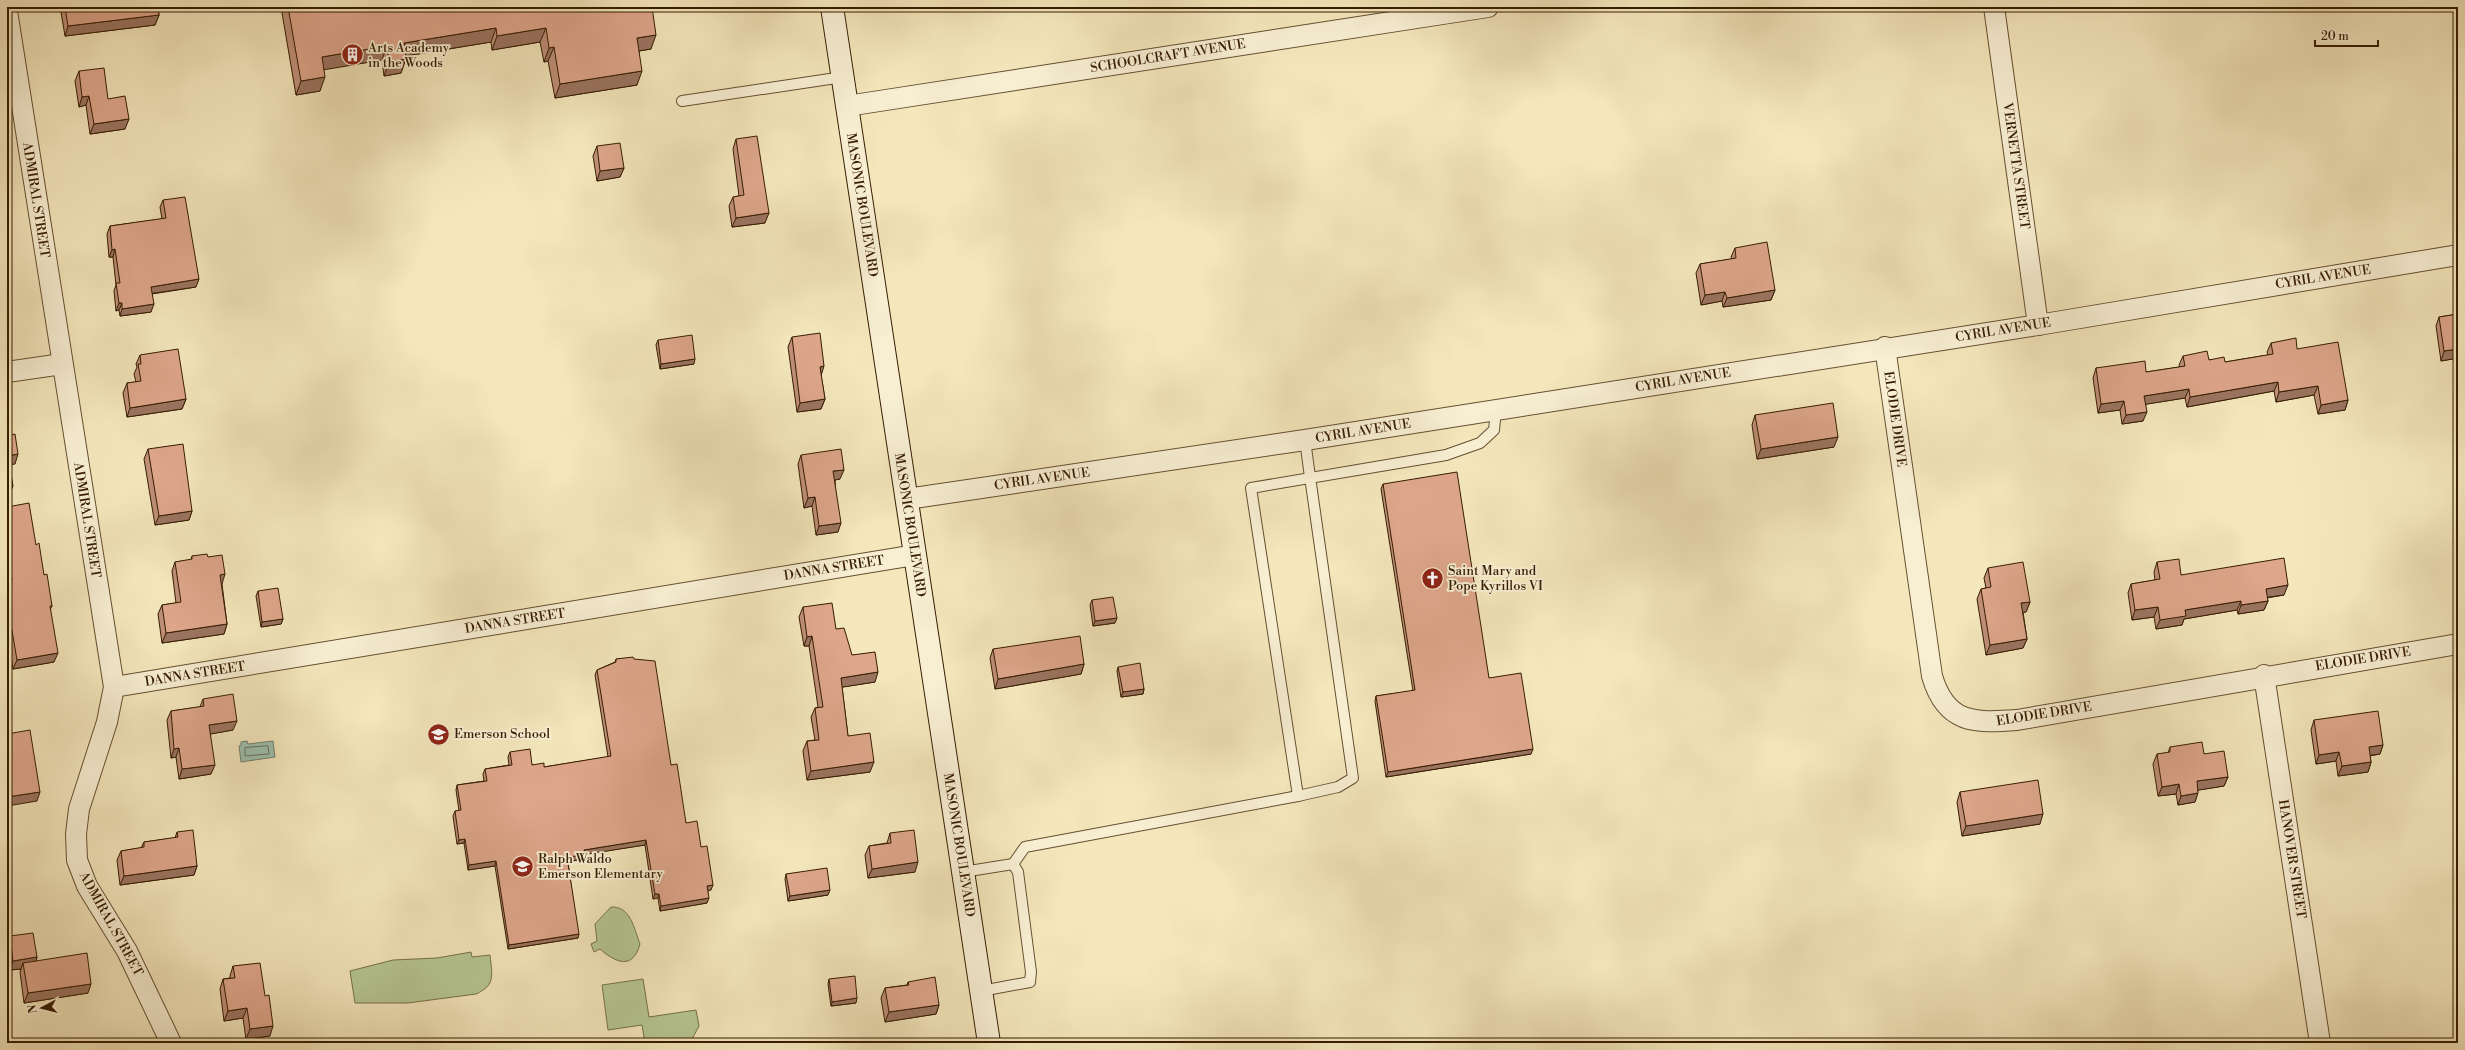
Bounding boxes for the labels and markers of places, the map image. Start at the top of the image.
place label: Arts Academy in the Woods [367,40,450,71]
building icon: Arts Academy in the Woods [339,42,365,68]
place label: Saint Mary and Pope Kyrillos VI [1448,563,1543,594]
church icon: Saint Mary and Pope Kyrillos VI [1420,565,1446,591]
school or university icon: Emerson School [425,721,451,747]
place label: Emerson School [454,726,550,742]
place label: Ralph Waldo Emerson Elementary [538,851,664,882]
school or university icon: Ralph Waldo Emerson Elementary [510,853,536,879]

